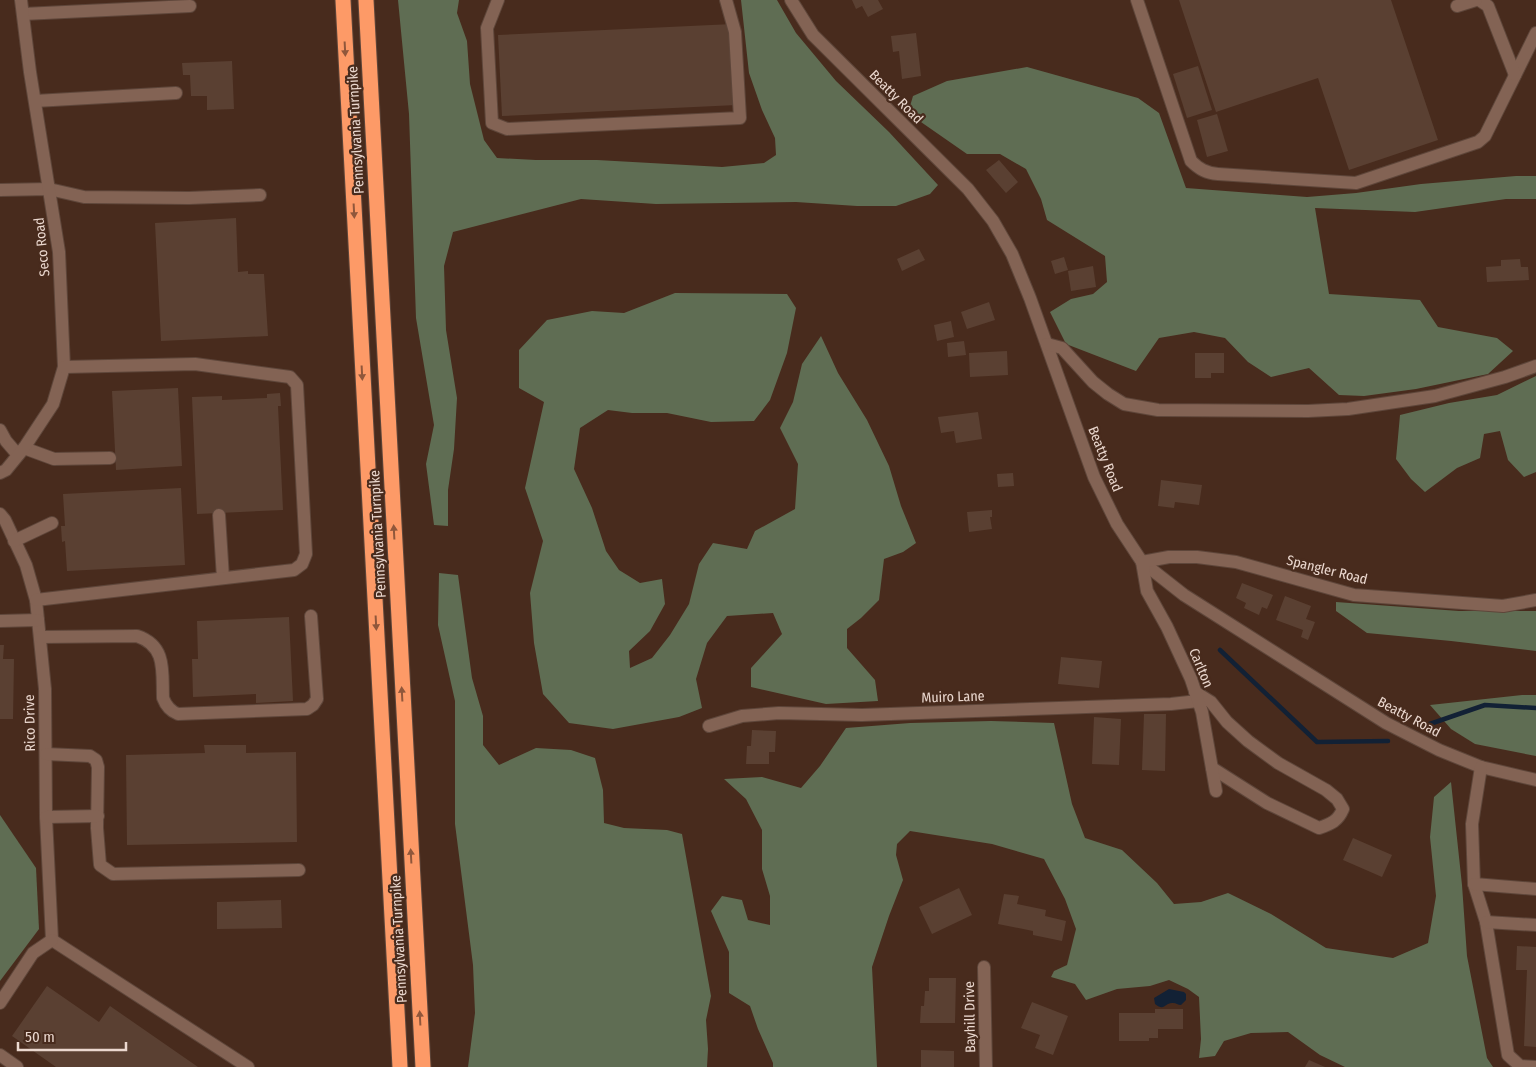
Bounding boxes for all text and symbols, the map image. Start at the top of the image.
one-way arrow [342,41,350,57]
street label: Pennsylvania Turnpike [344,66,368,194]
street label: Beatty Road [866,67,926,127]
one-way arrow [350,203,358,219]
street label: Seco Road [30,217,54,277]
one-way arrow [359,366,367,382]
street label: Beatty Road [1084,424,1126,494]
street label: Pennsylvania Turnpike [366,470,390,598]
one-way arrow [389,523,397,539]
street label: Spangler Road [1285,552,1369,588]
one-way arrow [372,615,380,631]
street label: Carlton [1185,646,1217,690]
one-way arrow [398,686,406,702]
street label: Muiro Lane [921,687,985,707]
street label: Beatty Road [1375,693,1443,741]
street label: Rico Drive [21,694,39,752]
one-way arrow [407,848,415,864]
street label: Pennsylvania Turnpike [387,875,411,1003]
street label: Bayhill Drive [961,981,979,1053]
one-way arrow [416,1010,424,1026]
scale bar [18,1020,125,1052]
text: 50 m [25,1028,55,1046]

